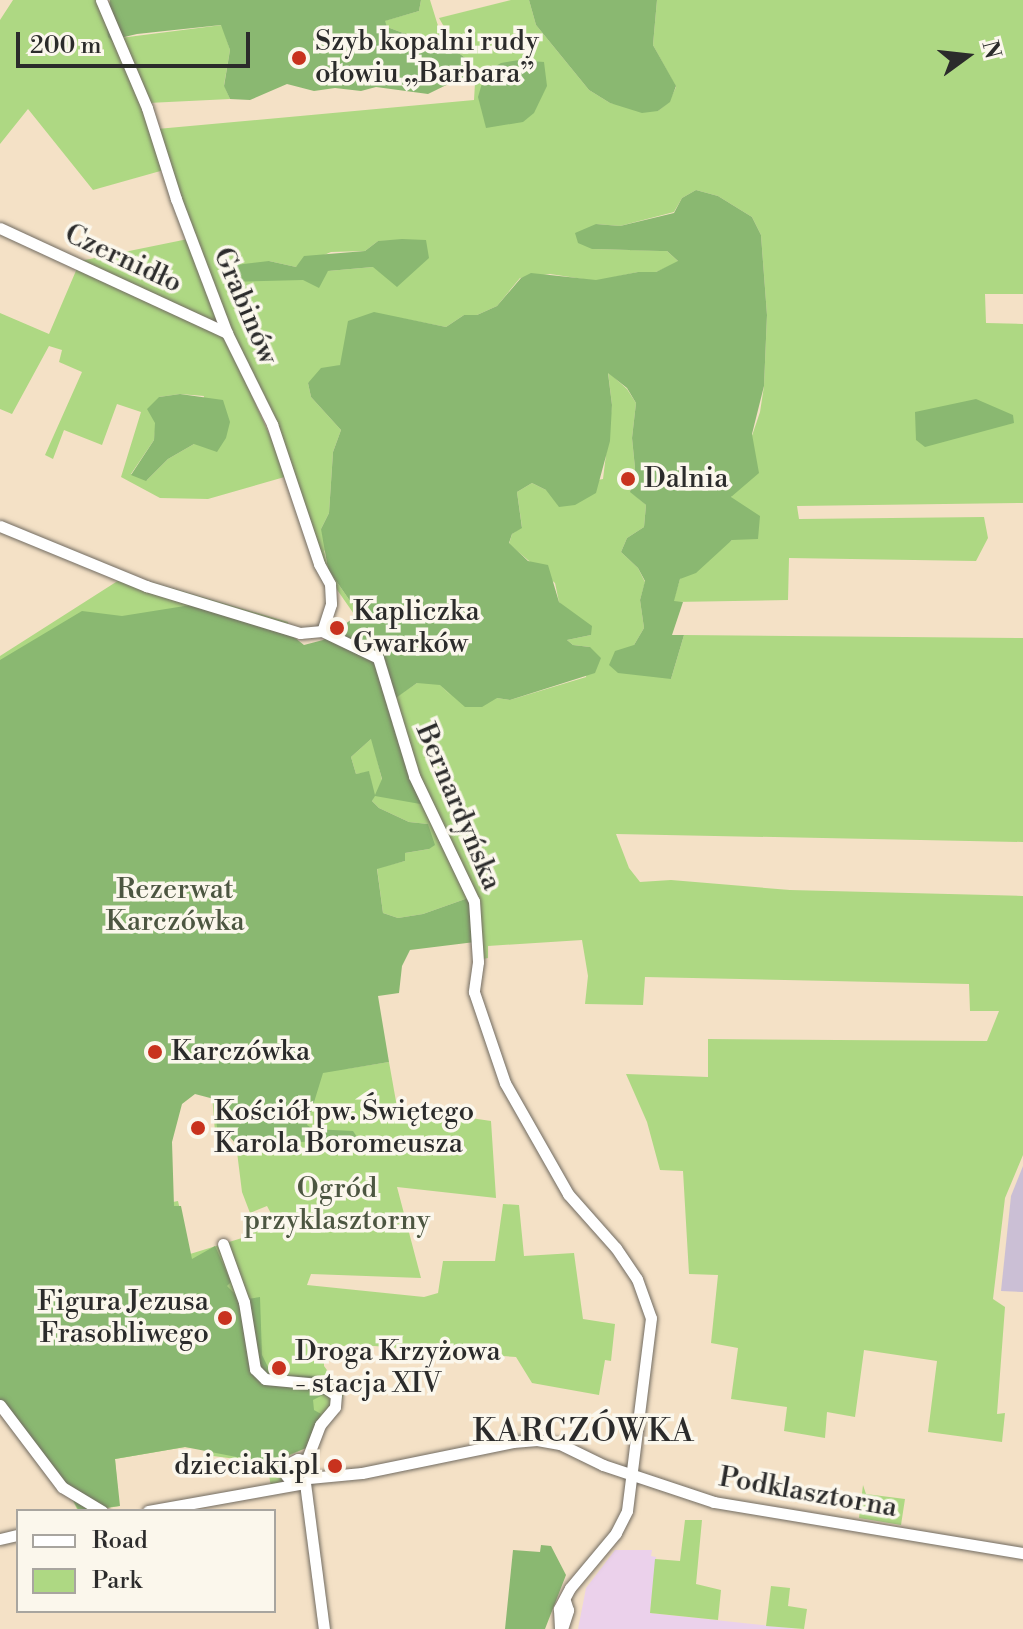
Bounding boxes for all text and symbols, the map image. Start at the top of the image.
scale bar [20,16,254,66]
north arrow [927,16,1007,96]
place label: Szyb kopalni rudy ołowiu „Barbara” [315,25,539,91]
text: 200 m [30,31,101,61]
text: N [975,38,1006,62]
marker: Szyb kopalni rudy ołowiu „Barbara” [290,49,308,67]
street label: Czernidło [59,217,187,301]
street label: Grabinów [205,243,285,369]
place label: Dalnia [644,462,728,496]
marker: Dalnia [619,470,637,488]
place label: Kapliczka Gwarków [353,595,480,661]
marker: Kapliczka Gwarków [328,619,346,637]
street label: Bernardyńska [408,719,508,895]
park label: Rezerwat Karczówka [105,873,245,939]
place label: Karczówka [171,1035,310,1069]
marker: Karczówka [146,1043,164,1061]
place label: Kościół pw. Świętego Karola Boromeusza [214,1095,474,1161]
marker: Kościół pw. Świętego Karola Boromeusza [189,1119,207,1137]
park label: Ogród przyklasztorny [244,1172,430,1238]
place label: Figura Jezusa Frasobliwego [37,1285,209,1351]
marker: Figura Jezusa Frasobliwego [216,1309,234,1327]
place label: Droga Krzyżowa - stacja XIV [295,1335,501,1401]
marker: Droga Krzyżowa - stacja XIV [270,1359,288,1377]
district label: KARCZÓWKA [472,1412,696,1450]
place label: dzieciaki.pl [174,1449,319,1483]
marker: dzieciaki.pl [326,1457,344,1475]
street label: Podklasztorna [716,1461,900,1525]
legend [16,1509,276,1613]
text: Road [92,1526,148,1556]
text: Park [92,1566,142,1596]

